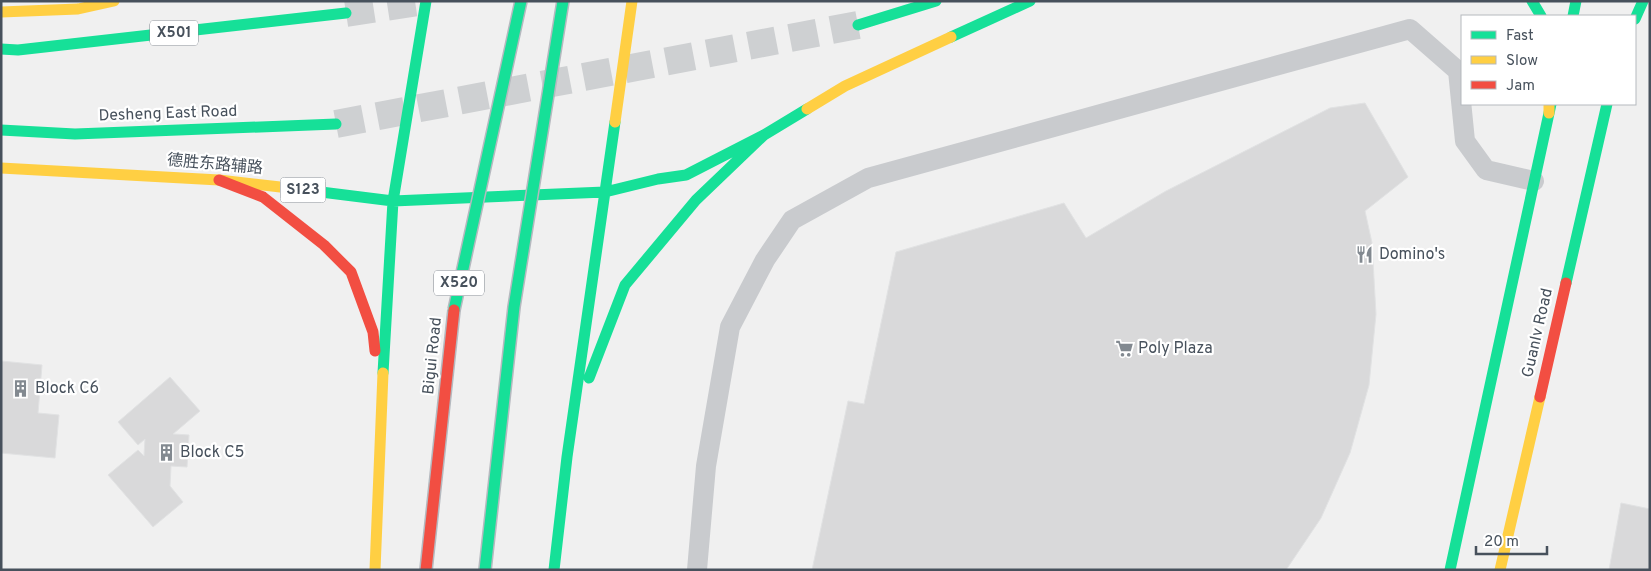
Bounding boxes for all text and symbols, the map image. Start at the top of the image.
legend [1461,15,1636,105]
road number: X501 [150,20,198,46]
text: Fast [1506,27,1534,46]
text: Slow [1506,52,1538,71]
text: Jam [1506,77,1535,96]
street label: Desheng East Road [98,102,238,126]
street label: 德胜东路辅路 [166,151,264,179]
road number: S123 [280,178,326,202]
restaurant icon: Domino's [1355,245,1375,265]
place label: Domino's [1379,245,1445,265]
road number: X520 [434,270,484,296]
street label: Guanlv Road [1518,286,1558,380]
street label: Bigui Road [419,316,447,396]
supermarket icon: Poly Plaza [1114,339,1134,359]
place label: Poly Plaza [1138,339,1213,359]
building icon: Block C6 [11,379,31,399]
place label: Block C6 [35,379,99,399]
building icon: Block C5 [156,443,176,463]
place label: Block C5 [180,443,244,463]
scale bar [1476,524,1547,556]
text: 20 m [1484,533,1519,552]

